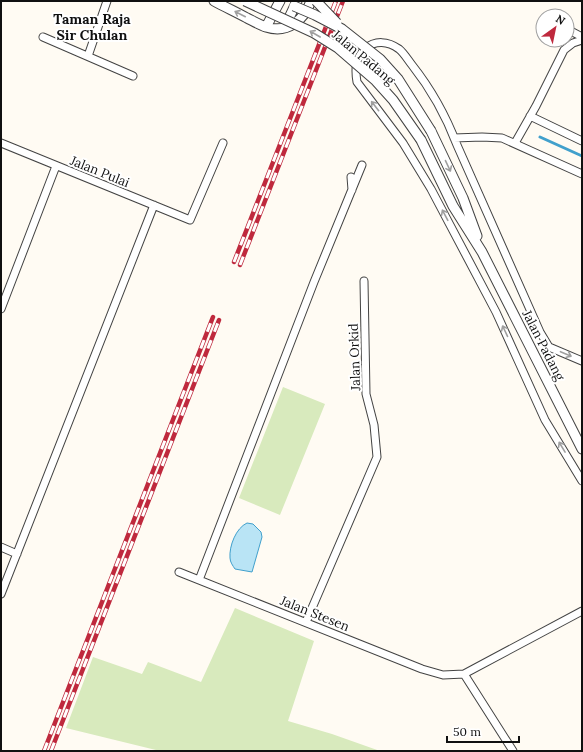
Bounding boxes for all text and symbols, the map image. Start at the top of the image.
north arrow [535,8,575,48]
district label: Taman Raja Sir Chulan [53,10,131,44]
one-way arrow [234,10,246,17]
text: N [553,11,568,28]
street label: Jalan Padang [328,25,399,89]
one-way arrow [309,30,321,38]
one-way arrow [371,100,379,111]
street label: Jalan Pulai [67,152,132,191]
one-way arrow [445,160,452,172]
one-way arrow [441,209,448,221]
street label: Jalan Padang [518,306,569,384]
street label: Jalan Orkid [345,323,364,392]
one-way arrow [500,325,508,337]
one-way arrow [559,351,571,358]
one-way arrow [557,441,565,453]
street label: Jalan Stesen [277,591,352,635]
scale bar [447,718,519,744]
text: 50 m [453,724,481,739]

